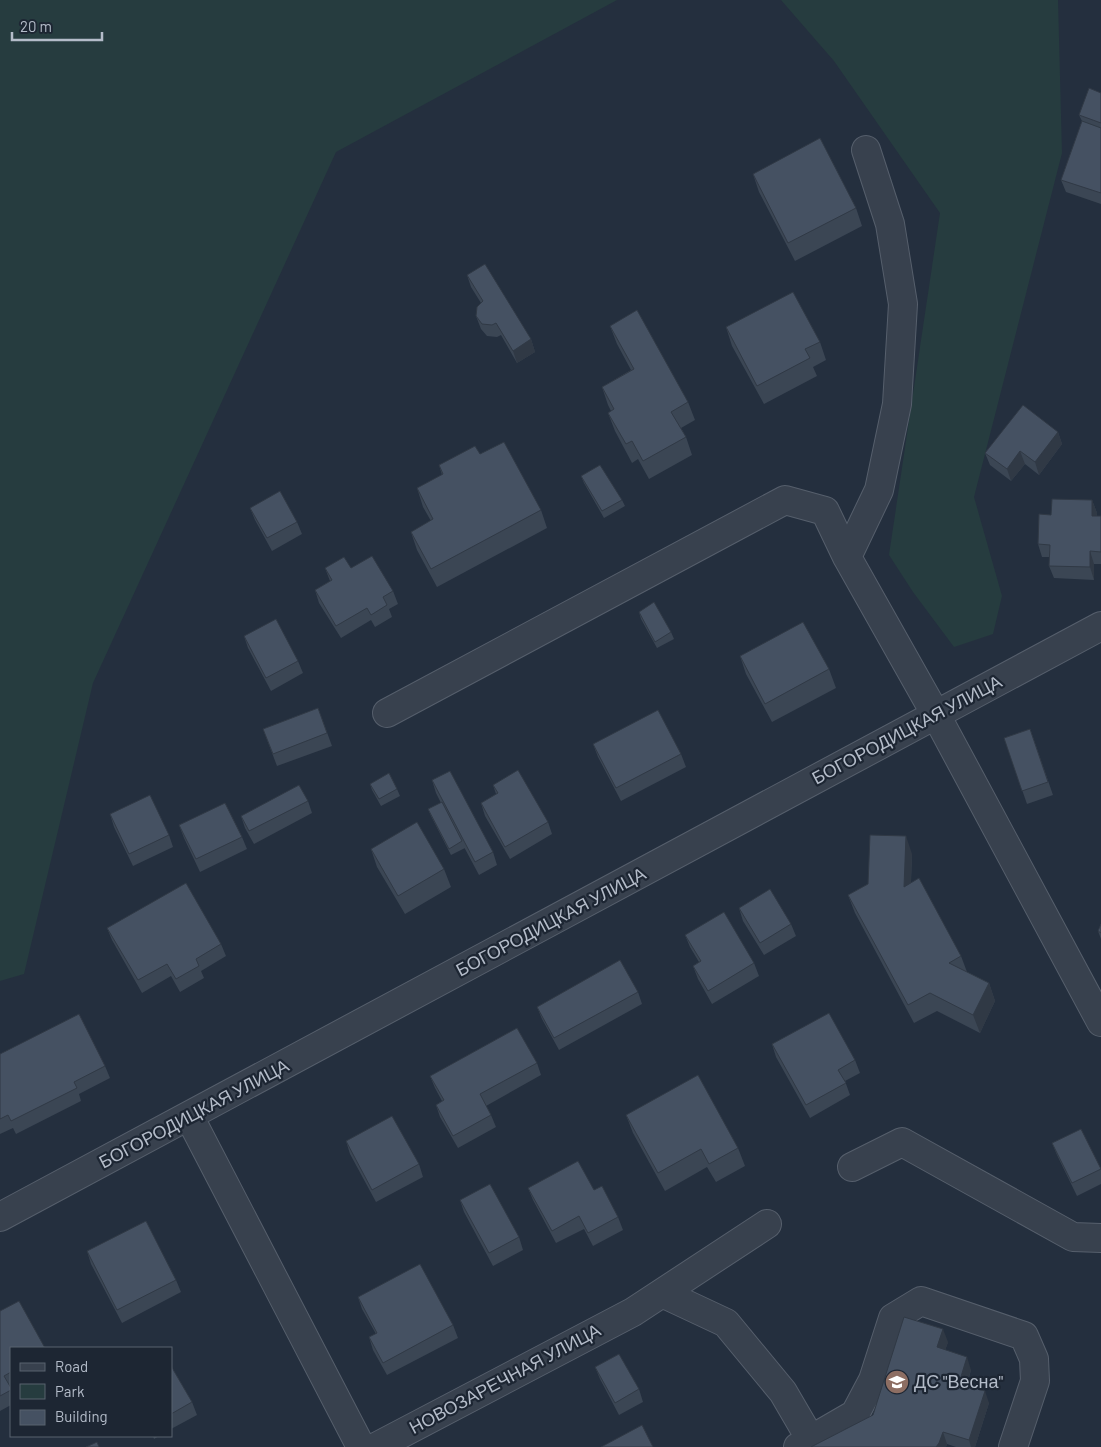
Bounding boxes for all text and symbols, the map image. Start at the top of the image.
scale bar [12,10,102,42]
text: 20 m [20,17,52,35]
street label: БОГОРОДИЦКАЯ УЛИЦА [808,670,1005,789]
street label: БОГОРОДИЦКАЯ УЛИЦА [452,862,649,981]
street label: БОГОРОДИЦКАЯ УЛИЦА [95,1054,292,1173]
street label: НОВОЗАРЕЧНАЯ УЛИЦА [405,1318,604,1438]
legend [10,1347,172,1437]
text: Road [55,1357,88,1375]
school or university icon: ДС "Весна" [884,1369,910,1395]
place label: ДС "Весна" [914,1370,1003,1392]
text: Park [55,1382,85,1400]
text: Building [55,1407,108,1425]

